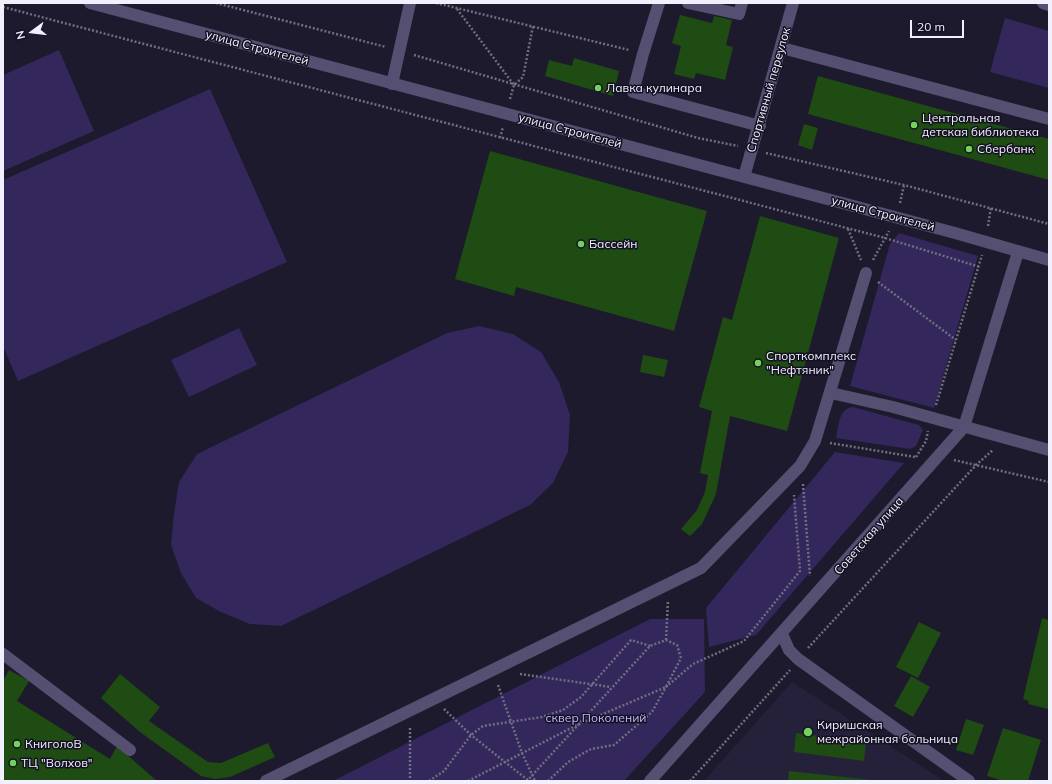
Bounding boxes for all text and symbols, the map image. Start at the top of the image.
north arrow [12,12,52,52]
scale bar [912,12,966,38]
text: 20 m [917,19,945,34]
street label: Спортивный переулок [744,26,794,154]
street label: улица Строителей [204,27,310,69]
text: N [13,29,28,41]
place label: Лавка кулинара [606,81,702,95]
marker: Лавка кулинара [593,83,603,93]
street label: улица Строителей [517,110,623,152]
place label: Центральная детская библиотека [922,111,1039,139]
marker: Центральная детская библиотека [909,120,919,130]
place label: Сбербанк [977,142,1034,156]
marker: Сбербанк [964,144,974,154]
street label: улица Строителей [830,193,936,235]
place label: Бассейн [589,237,638,251]
marker: Бассейн [576,239,586,249]
place label: Спорткомплекс "Нефтяник" [766,349,856,377]
marker: Спорткомплекс "Нефтяник" [753,358,763,368]
street label: Советская улица [831,494,907,578]
park label: сквер Поколений [546,711,646,725]
place label: Киришская межрайонная больница [817,718,958,746]
marker: Киришская межрайонная больница [802,726,814,738]
place label: КниголоВ [25,737,82,751]
marker: КниголоВ [12,739,22,749]
place label: ТЦ "Волхов" [21,756,93,770]
marker: ТЦ "Волхов" [8,758,18,768]

